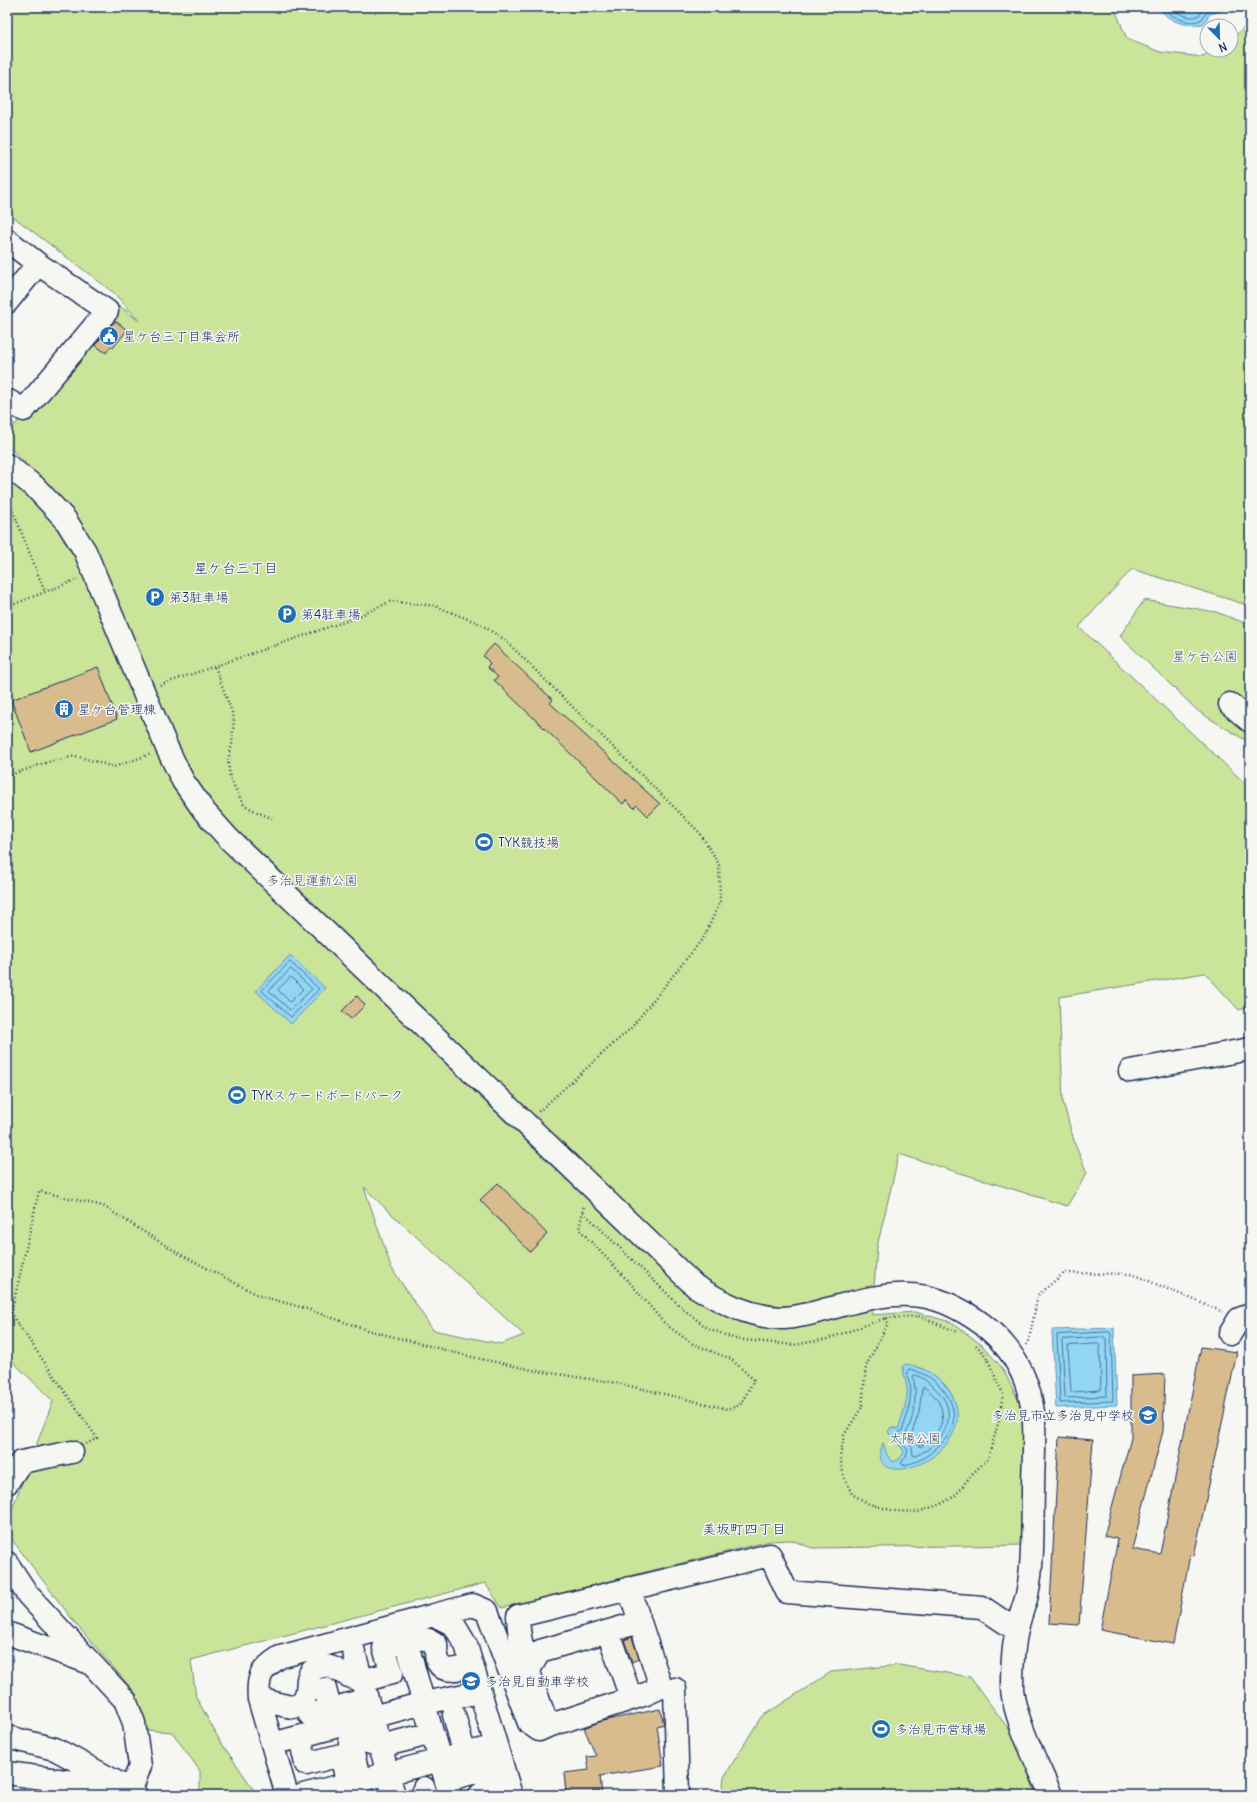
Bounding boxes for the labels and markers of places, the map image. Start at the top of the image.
public building icon: 星ケ台三丁目集会所 [98,325,120,347]
place label: 星ケ台三丁目集会所 [123,328,240,345]
parking icon: 第3駐車場 [144,586,166,608]
place label: 第3駐車場 [169,589,228,606]
parking icon: 第4駐車場 [276,603,298,625]
place label: 第4駐車場 [301,606,361,623]
building icon: 星ケ台管理棟 [53,698,75,720]
place label: 星ケ台管理棟 [78,701,156,718]
sports icon: TYK競技場 [473,831,495,853]
place label: TYK競技場 [498,834,559,851]
sports icon: TYKスケードボードパーク [226,1084,248,1106]
place label: TYKスケードボードパーク [251,1087,403,1104]
school or university icon: 多治見市立多治見中学校 [1137,1404,1159,1426]
place label: 多治見市立多治見中学校 [991,1407,1134,1424]
school or university icon: 多治見自動車学校 [460,1670,482,1692]
place label: 多治見自動車学校 [485,1673,589,1690]
sports icon: 多治見市営球場 [870,1718,892,1740]
place label: 多治見市営球場 [895,1721,986,1738]

